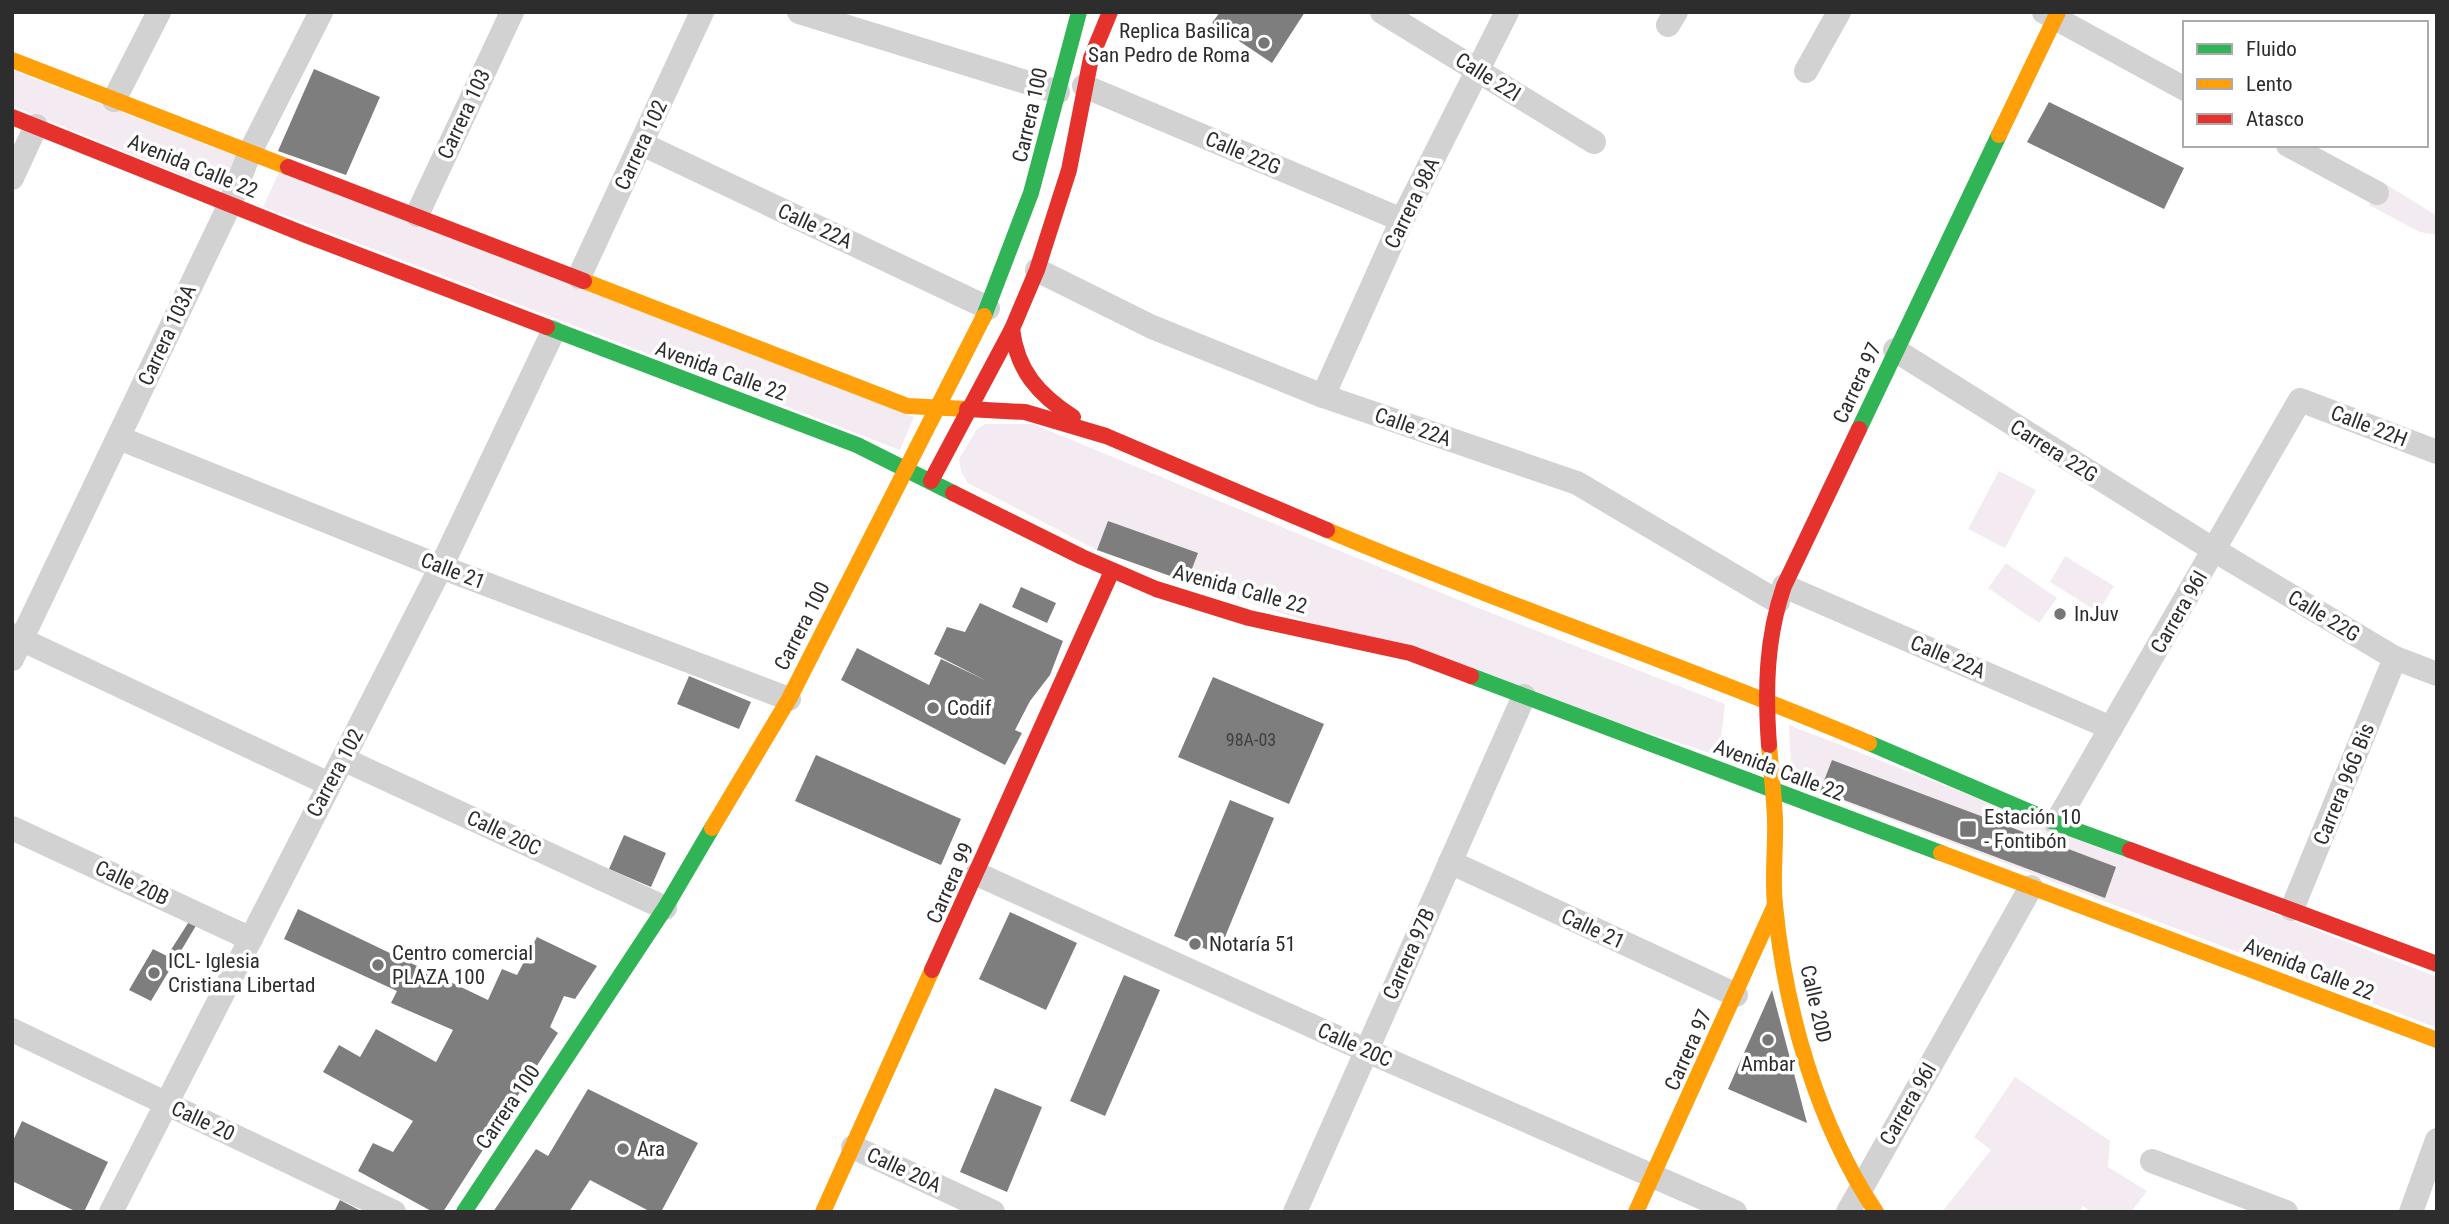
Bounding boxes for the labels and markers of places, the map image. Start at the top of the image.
place label: Replica Basilica San Pedro de Roma [1088,19,1250,67]
marker: Replica Basilica San Pedro de Roma [1256,35,1272,51]
place label: InJuv [2074,602,2119,626]
marker: InJuv [2052,606,2068,622]
place label: Codif [947,696,992,720]
marker: Codif [925,700,941,716]
place label: Estación 10 - Fontibón [1984,805,2081,853]
marker: Estación 10 - Fontibón [1958,819,1978,839]
place label: Notaría 51 [1209,932,1296,956]
marker: Notaría 51 [1187,936,1203,952]
place label: Centro comercial PLAZA 100 [392,941,533,989]
place label: ICL- Iglesia Cristiana Libertad [168,949,315,997]
marker: Centro comercial PLAZA 100 [370,957,386,973]
marker: ICL- Iglesia Cristiana Libertad [146,965,162,981]
marker: Ambar [1760,1032,1776,1048]
place label: Ambar [1741,1052,1795,1076]
place label: Ara [637,1137,665,1161]
marker: Ara [615,1141,631,1157]

